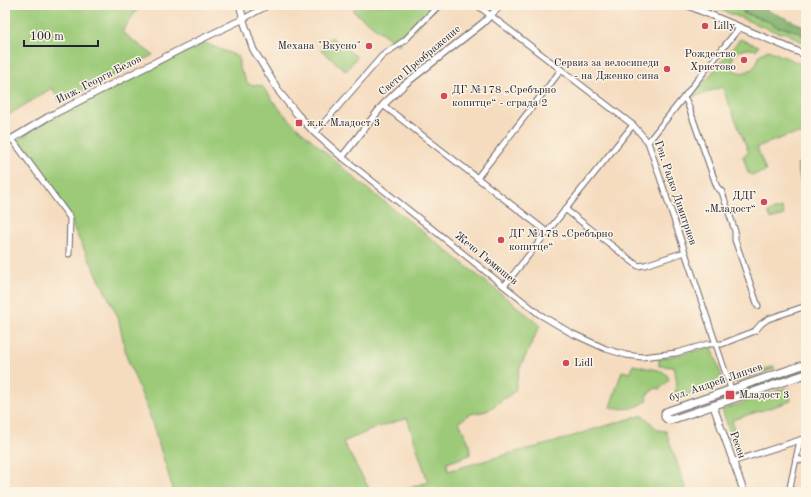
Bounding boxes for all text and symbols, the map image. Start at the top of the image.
marker: Lilly [700,21,710,31]
place label: Lilly [713,21,735,32]
scale bar [24,22,98,48]
street label: Свето Преображение [377,24,463,98]
text: 100 m [30,31,64,43]
place label: Механа "Вкусно" [278,41,361,52]
marker: Механа "Вкусно" [364,41,374,51]
place label: Рождество Христово [685,49,736,73]
street label: Инж. Георги Белов [55,54,143,106]
marker: Рождество Христово [739,55,749,65]
place label: Сервиз за велосипеди - на Дженко сина [554,58,660,82]
marker: Сервиз за велосипеди - на Дженко сина [662,64,672,74]
place label: ДГ №178 „Сребърно копитце“ - сграда 2 [452,85,556,109]
marker: ДГ №178 „Сребърно копитце“ - сграда 2 [439,91,449,101]
marker: ж.к. Младост 3 [294,118,304,128]
place label: ж.к. Младост 3 [307,118,380,129]
street label: Ген. Радко Димитриев [652,139,698,247]
place label: ДДГ „Младост“ [705,191,756,215]
marker: ДДГ „Младост“ [759,197,769,207]
place label: ДГ №178 „Сребърно копитце“ [509,229,613,253]
street label: Жечо Гюмюшев [453,230,519,288]
marker: ДГ №178 „Сребърно копитце“ [496,235,506,245]
marker: Lidl [561,358,571,368]
place label: Lidl [574,358,593,369]
street label: бул. Андрей Ляпчев [668,362,764,404]
marker: Младост 3 [724,389,736,401]
place label: Младост 3 [739,390,790,401]
street label: Ресен [727,430,747,460]

